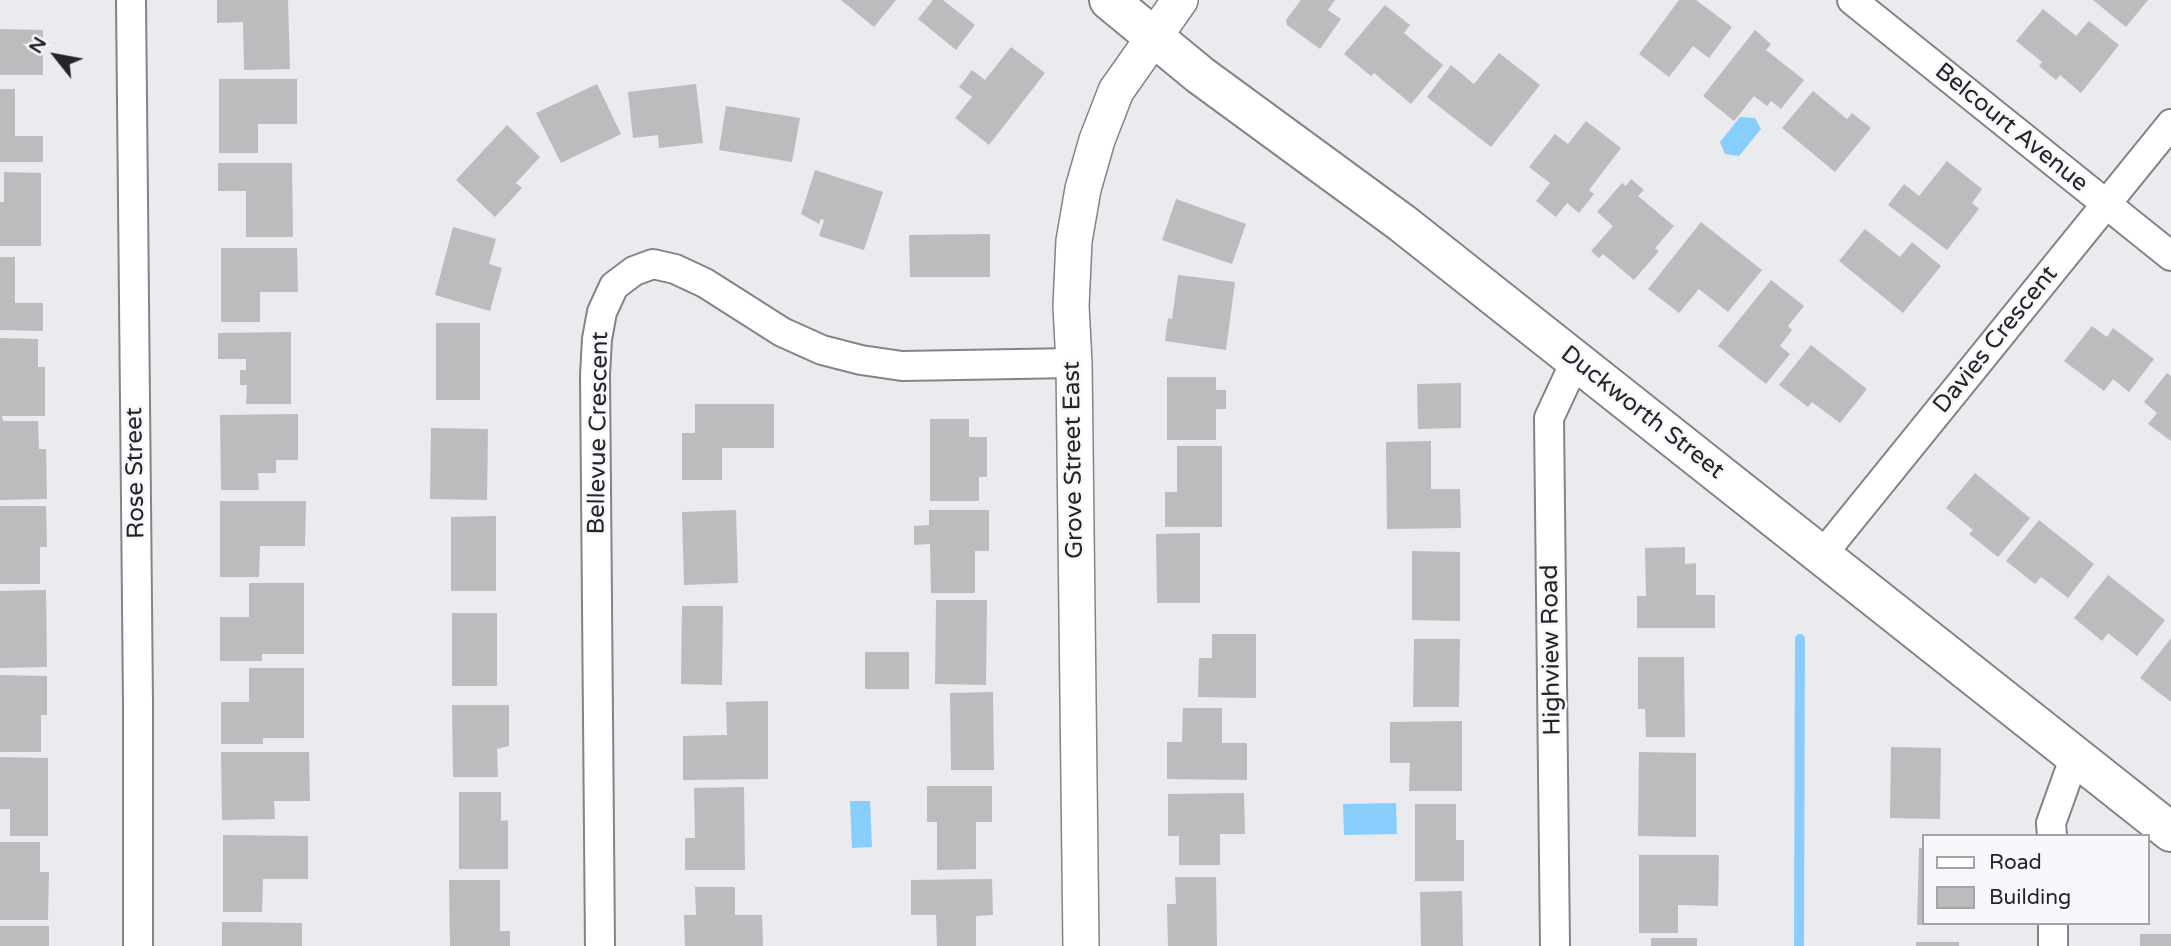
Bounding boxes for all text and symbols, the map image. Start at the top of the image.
north arrow [21,21,91,91]
text: N [25,33,51,57]
street label: Belcourt Avenue [1929,58,2093,198]
street label: Davies Crescent [1928,260,2064,420]
street label: Bellevue Crescent [583,331,615,535]
street label: Duckworth Street [1555,340,1729,486]
street label: Grove Street East [1058,361,1090,559]
street label: Rose Street [120,407,152,539]
street label: Highview Road [1536,564,1568,736]
legend [1923,834,2150,925]
text: Road [1989,850,2042,875]
text: Building [1989,885,2071,910]

